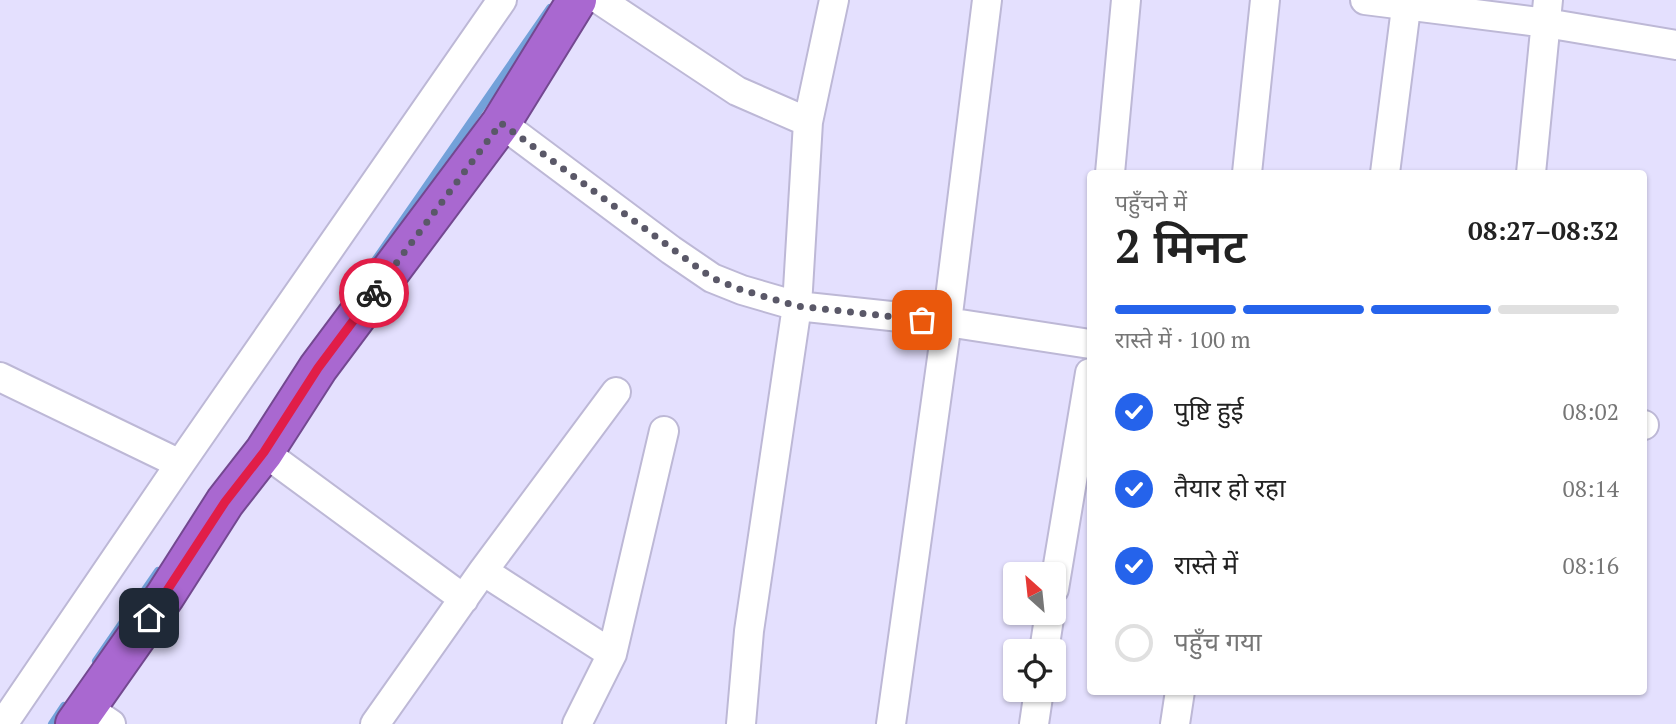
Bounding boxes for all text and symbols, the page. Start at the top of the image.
text: पहुँचने में [1115,187,1187,218]
text: 08:27–08:32 [1468,213,1619,247]
text: 2 मिनट [1115,215,1247,276]
courier [339,258,409,328]
icon: bike [355,274,393,312]
pin [892,290,952,350]
icon: bag [903,301,941,339]
text: रास्ते में · 100 m [1115,324,1251,355]
icon: check [1115,393,1153,431]
text: पुष्टि हुई [1174,393,1244,427]
text: 08:02 [1562,396,1619,427]
icon: check [1115,470,1153,508]
text: तैयार हो रहा [1174,470,1286,504]
text: 08:14 [1562,473,1619,504]
icon: check [1115,547,1153,585]
text: रास्ते में [1174,547,1238,581]
text: 08:16 [1562,550,1619,581]
north arrow [1003,562,1066,625]
map controls [1003,562,1066,702]
pin [119,588,179,648]
icon: home [130,599,168,637]
text: पहुँच गया [1174,624,1262,658]
button: locate [1003,639,1066,702]

